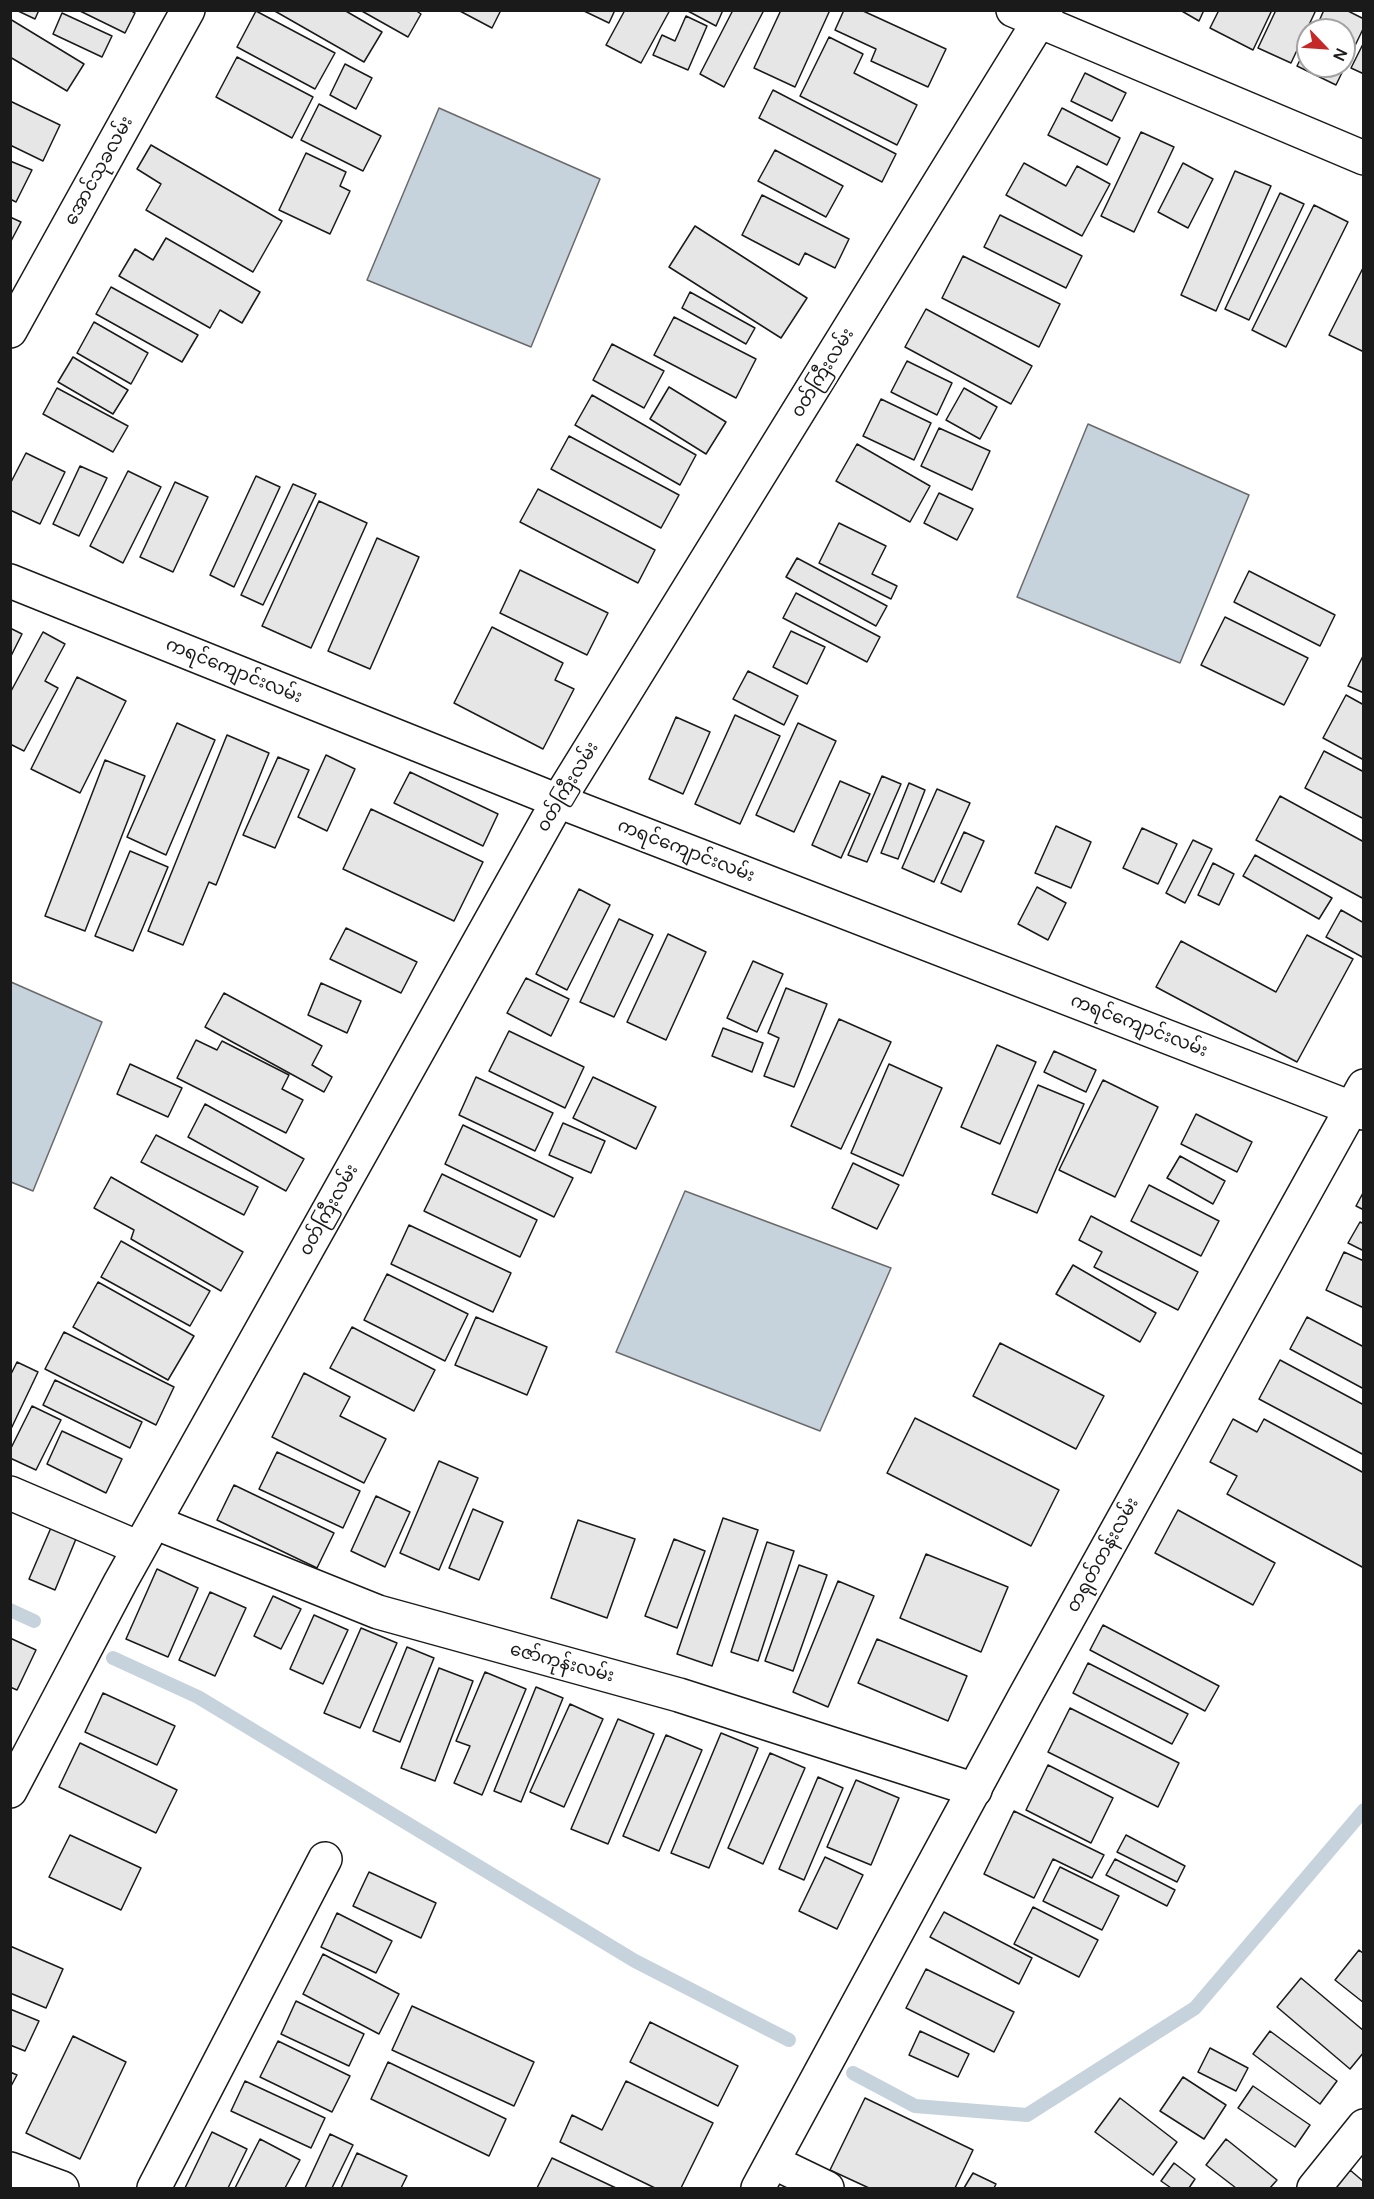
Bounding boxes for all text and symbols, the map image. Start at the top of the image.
north arrow [1296,18,1356,78]
text: N [1328,45,1353,65]
street label: အောင်သုခလမ်း [60,113,138,229]
street label: ၀တ်ကြီးလမ်း [787,324,859,422]
street label: ကရင်ကျောင်းလမ်း [163,634,305,708]
street label: ၀တ်ကြီးလမ်း [533,738,603,836]
street label: ကရင်ကျောင်းလမ်း [614,815,758,887]
street label: ကရင်ကျောင်းလမ်း [1067,990,1211,1062]
street label: ၀တ်ကြီးလမ်း [295,1161,363,1259]
street label: တရုတ်တန်းလမ်း [1063,1494,1143,1616]
street label: ဇော်ကုန်းလမ်း [508,1639,616,1687]

